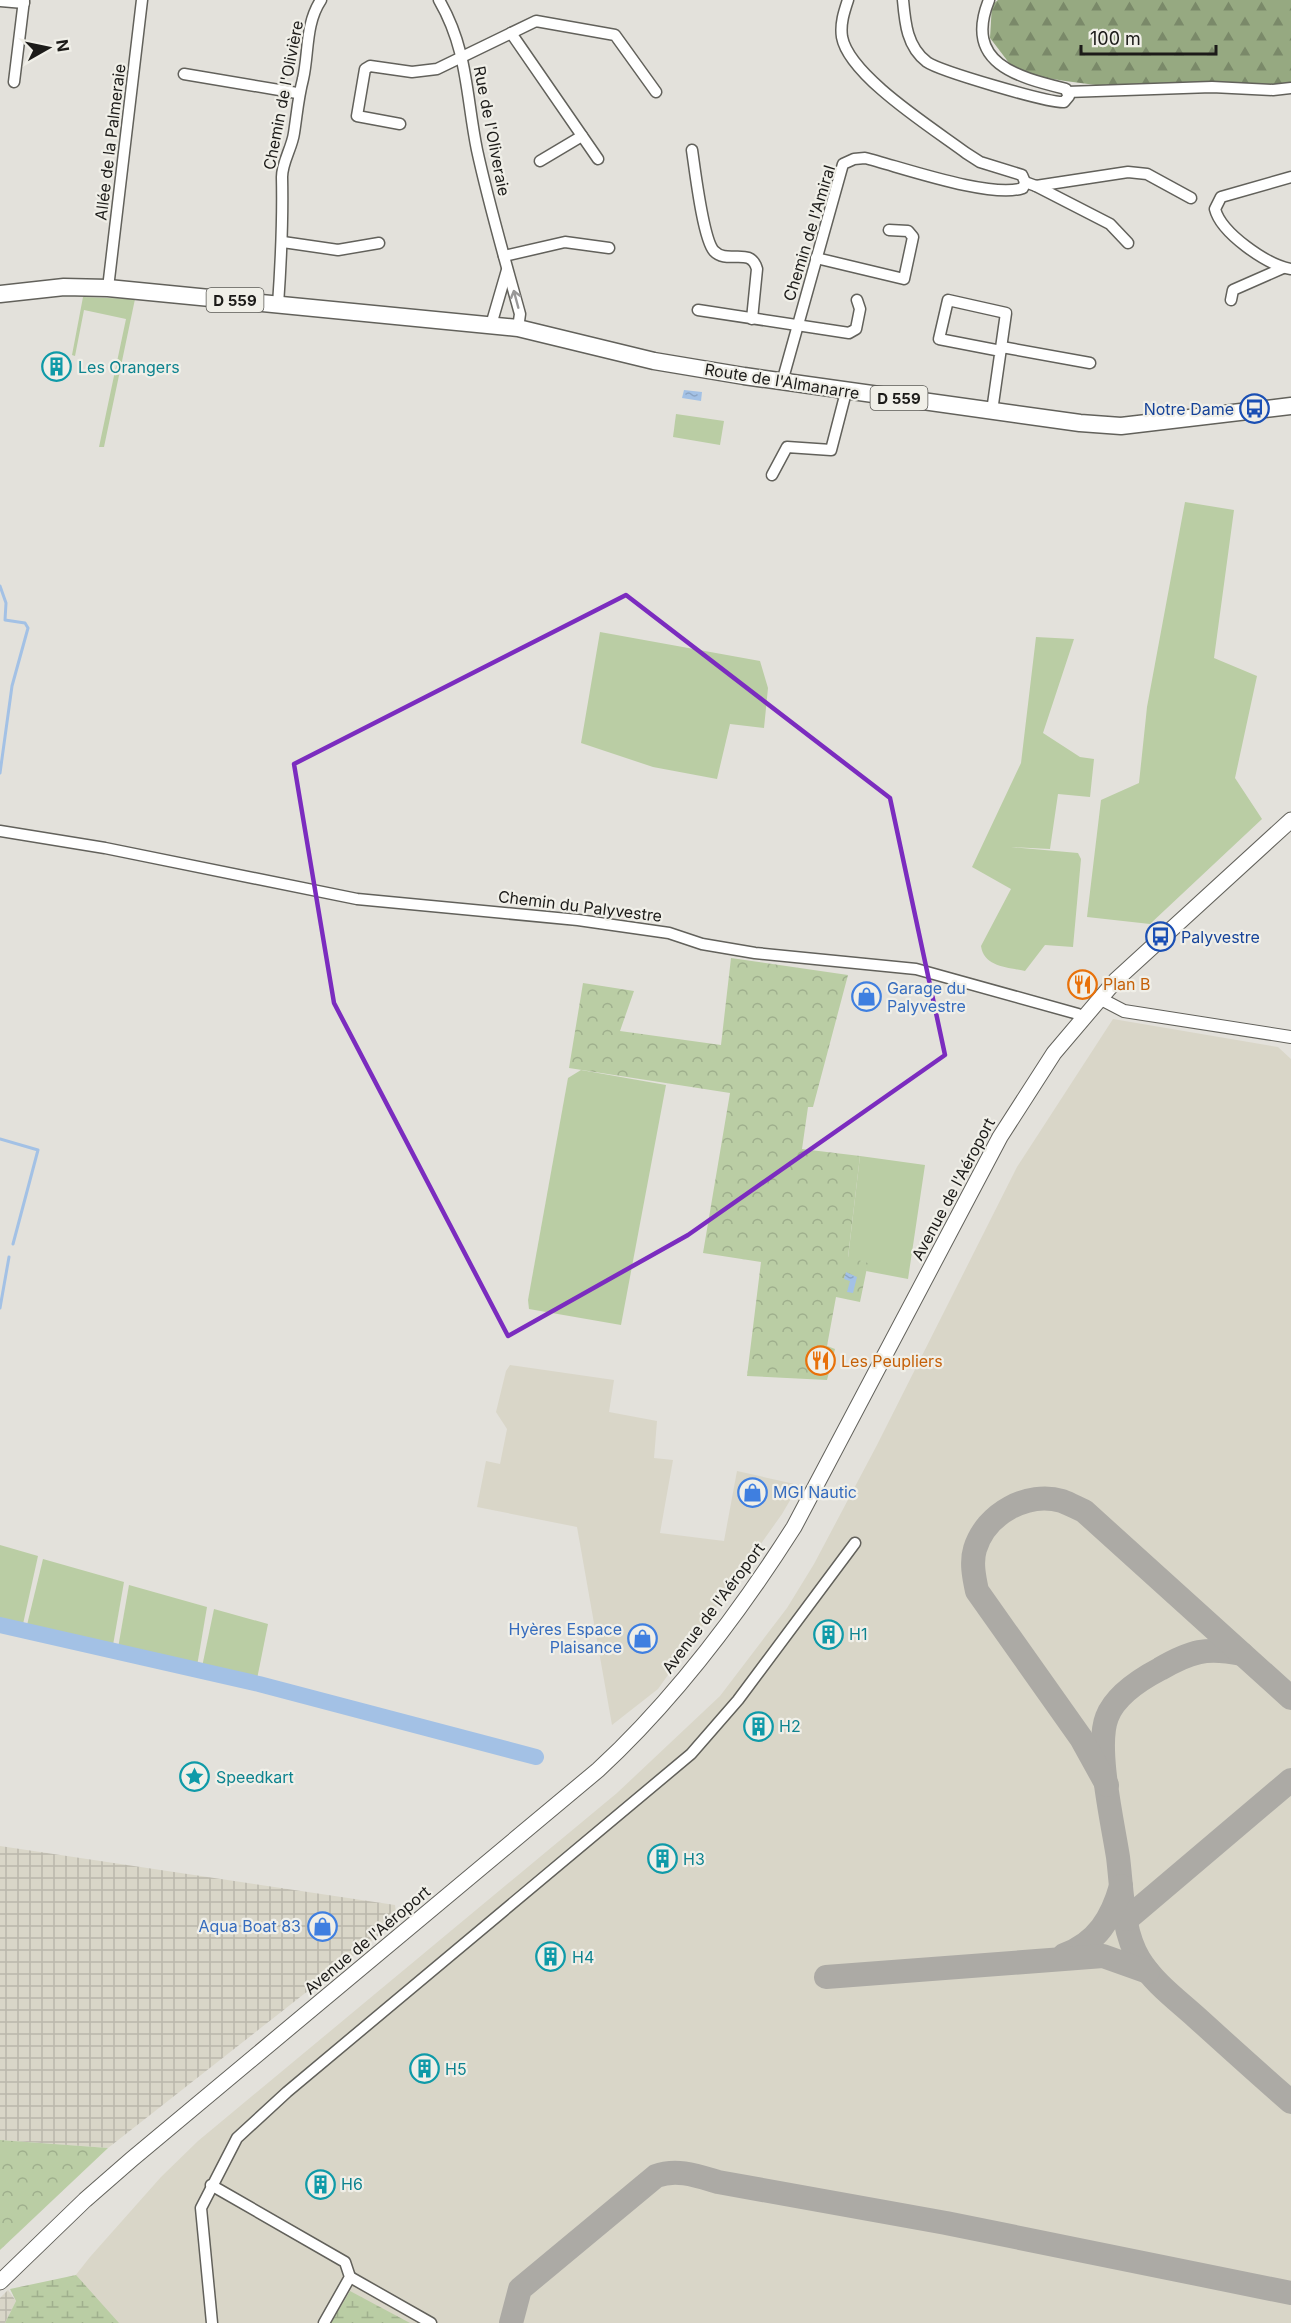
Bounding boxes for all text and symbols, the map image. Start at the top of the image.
north arrow [18,18,78,78]
scale bar [1081,18,1216,56]
street label: Chemin de l'Olivière [259,19,307,171]
text: 100 m [1090,28,1141,49]
text: N [52,38,74,53]
street label: Allée de la Palmeraie [90,63,130,221]
street label: Rue de l'Oliveraie [470,64,514,198]
street label: Chemin de l'Amiral [779,163,839,303]
road number: D 559 [206,288,264,312]
one-way arrow [510,290,521,309]
building icon: Les Orangers [41,351,73,383]
place label: Les Orangers [78,357,180,377]
street label: Route de l'Almanarre [703,359,861,403]
road number: D 559 [870,386,928,410]
bus stop icon: Notre Dame [1239,393,1271,425]
place label: Notre Dame [1144,399,1234,419]
street label: Chemin du Palyvestre [497,886,663,926]
bus stop icon: Palyvestre [1144,921,1176,953]
place label: Palyvestre [1181,927,1260,947]
restaurant icon: Plan B [1066,968,1098,1000]
place label: Plan B [1103,974,1151,994]
place label: Garage du Palyvestre [887,978,966,1016]
shop icon: Garage du Palyvestre [850,981,882,1013]
street label: Avenue de l'Aéroport [907,1114,999,1264]
restaurant icon: Les Peupliers [804,1345,836,1377]
place label: Les Peupliers [841,1351,943,1371]
shop icon: MGI Nautic [736,1476,768,1508]
place label: MGI Nautic [773,1482,857,1502]
street label: Avenue de l'Aéroport [657,1539,769,1677]
building icon: H1 [812,1618,844,1650]
place label: Hyères Espace Plaisance [509,1619,622,1657]
shop icon: Hyères Espace Plaisance [627,1622,659,1654]
place label: H1 [849,1624,867,1644]
building icon: H2 [742,1710,774,1742]
place label: H2 [779,1716,801,1736]
place icon: Speedkart [179,1761,211,1793]
place label: Speedkart [216,1767,294,1787]
building icon: H3 [646,1843,678,1875]
place label: H3 [683,1849,705,1869]
street label: Avenue de l'Aéroport [300,1881,434,1999]
shop icon: Aqua Boat 83 [306,1910,338,1942]
place label: Aqua Boat 83 [199,1916,301,1936]
building icon: H4 [535,1941,567,1973]
place label: H4 [572,1947,594,1967]
building icon: H5 [408,2053,440,2085]
place label: H5 [445,2059,467,2079]
building icon: H6 [304,2168,336,2200]
place label: H6 [341,2174,363,2194]

